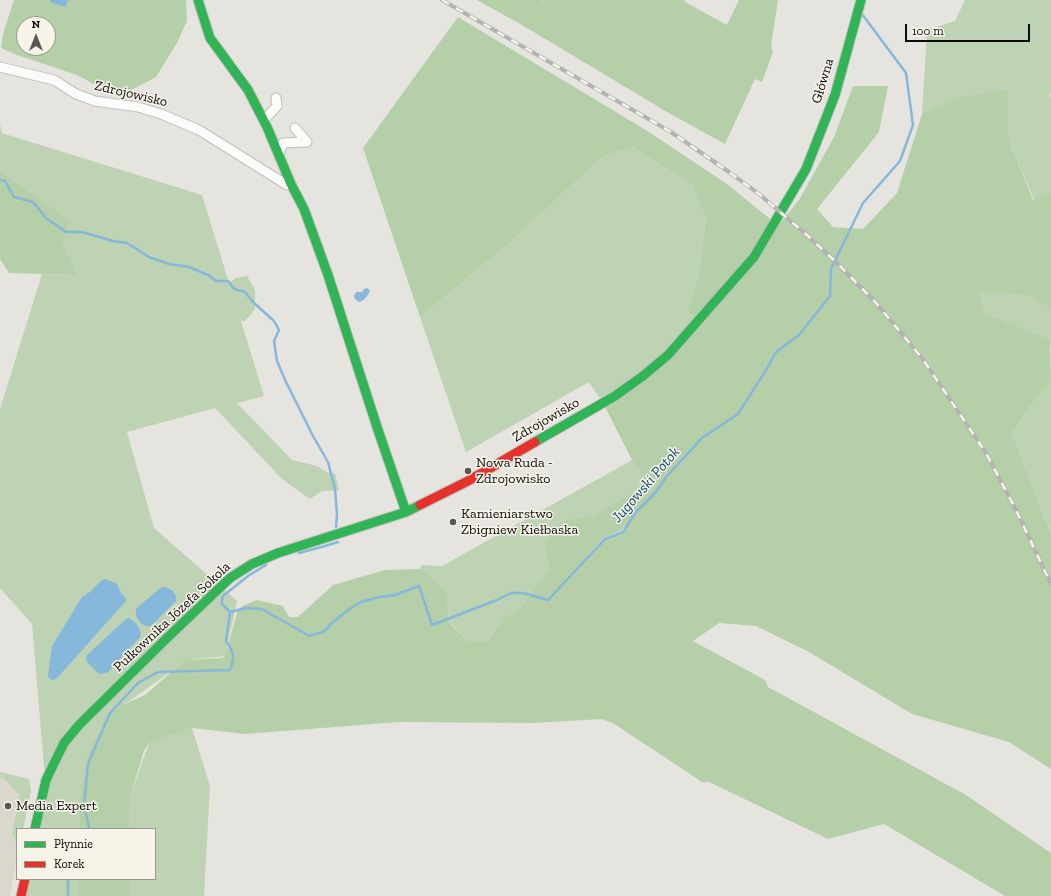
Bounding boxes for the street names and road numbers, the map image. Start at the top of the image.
street label: Główna [808,57,838,105]
street label: Zdrojowisko [93,77,169,111]
street label: Zdrojowisko [510,394,582,446]
street label: Pułkownika Józefa Sokola [110,558,234,676]

